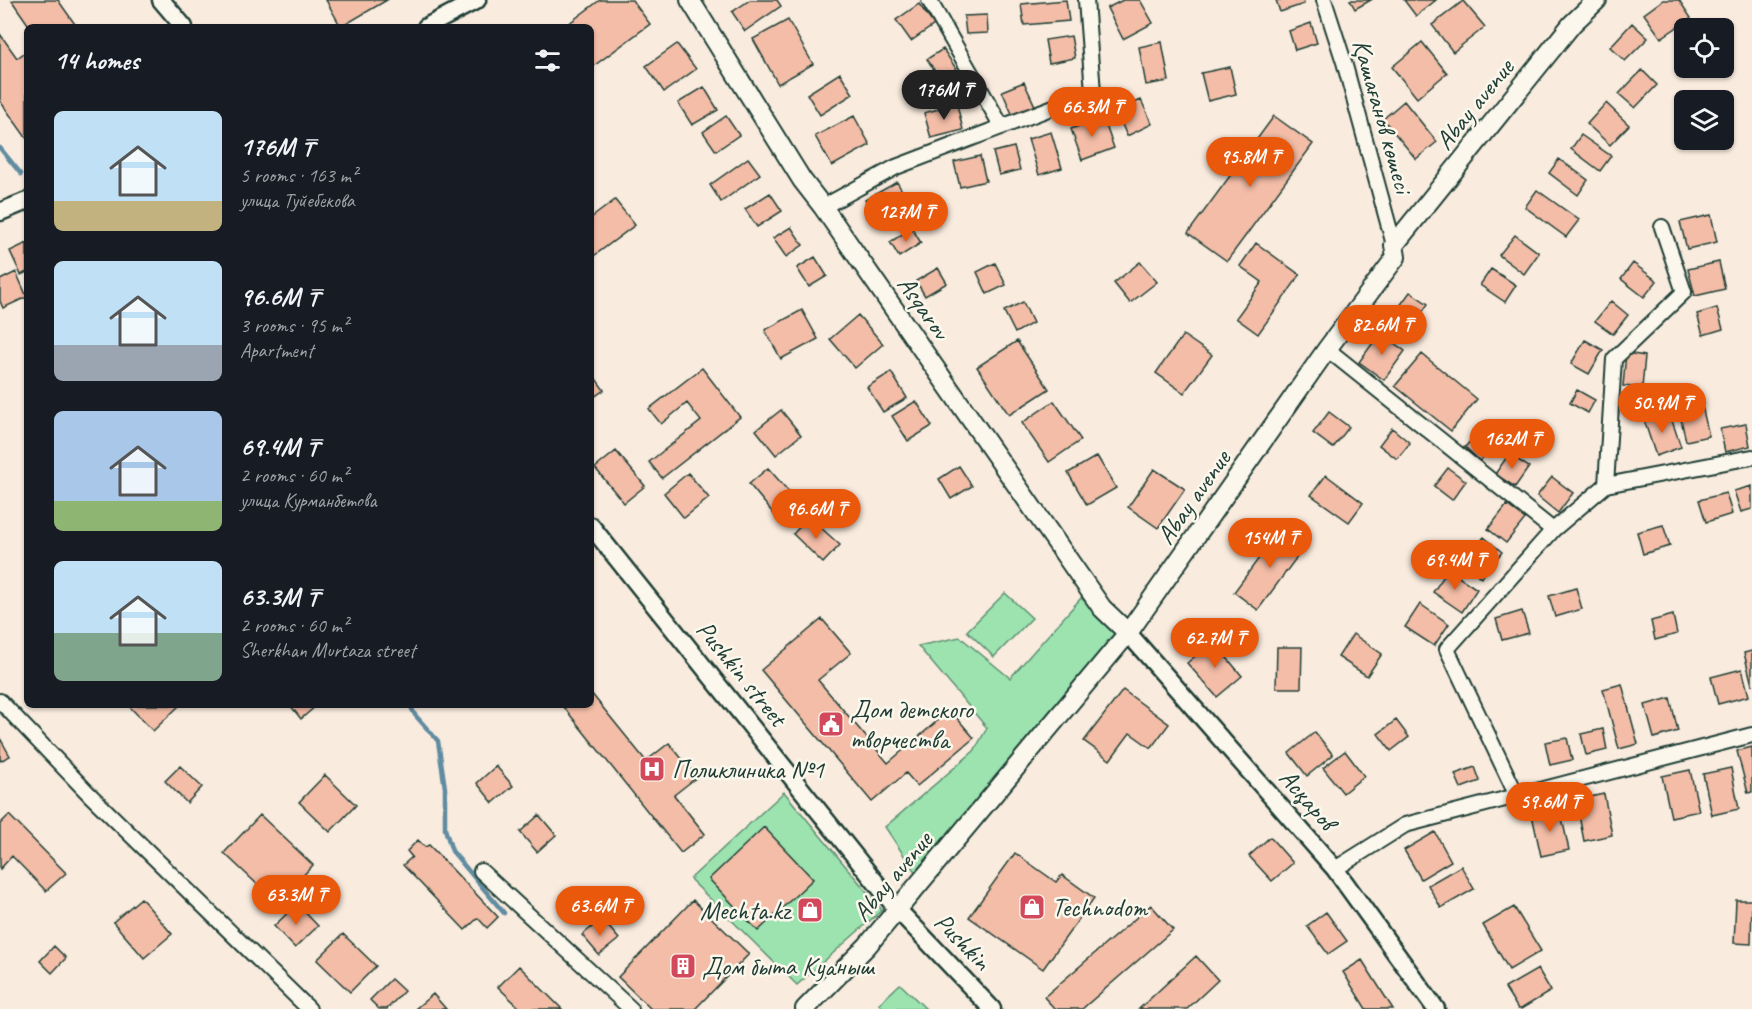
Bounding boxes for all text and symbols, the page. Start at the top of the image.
map controls [1674,18,1734,150]
button: locate [1674,18,1734,78]
street label: Қашағанов көшесі [1345,35,1421,200]
text: 14 homes [54,44,139,77]
icon: filters [531,44,564,77]
street label: Abay avenue [1428,51,1522,157]
pin: 176M ₸ [895,70,993,121]
text: 176M ₸ [916,77,972,102]
pin: 66.3M ₸ [1037,87,1147,138]
button: layers [1674,90,1734,150]
text: 66.3M ₸ [1062,94,1122,119]
text: 176M ₸ [240,130,313,163]
icon: home [102,135,174,207]
pin: 95.8M ₸ [1195,137,1305,188]
text: 95.8M ₸ [1220,144,1280,169]
text: 5 rooms · 163 m² [240,163,357,188]
text: улица Туйебекова [240,188,355,213]
pin: 127M ₸ [857,192,955,243]
text: 127M ₸ [878,199,934,224]
street label: Asqarov [890,269,959,347]
text: 96.6M ₸ [240,280,319,313]
icon: home [102,285,174,357]
pin: 82.6M ₸ [1327,305,1437,356]
text: 82.6M ₸ [1352,312,1412,337]
text: 3 rooms · 95 m² [240,313,348,338]
text: Apartment [240,338,313,363]
pin: 50.9M ₸ [1607,383,1717,434]
text: 50.9M ₸ [1632,390,1692,415]
pin: 162M ₸ [1463,419,1561,470]
text: 162M ₸ [1484,426,1540,451]
text: 69.4M ₸ [240,430,318,463]
icon: home [102,435,174,507]
street label: Abay avenue [1149,442,1239,551]
text: 2 rooms · 60 m² [240,463,348,488]
text: улица Курманбетова [240,488,377,513]
pin: 96.6M ₸ [761,489,871,540]
text: 96.6M ₸ [786,496,846,521]
pin: 154M ₸ [1221,518,1319,569]
text: 154M ₸ [1242,525,1298,550]
pin: 69.4M ₸ [1400,540,1510,591]
text: 69.4M ₸ [1425,547,1485,572]
text: 63.3M ₸ [240,580,319,613]
icon: home [102,585,174,657]
text: 2 rooms · 60 m² [240,613,348,638]
street label: Pushkin street [689,614,796,735]
pin: 62.7M ₸ [1160,618,1270,669]
text: 62.7M ₸ [1185,625,1245,650]
text: Sherkhan Murtaza street [240,638,415,663]
place label: Дом детского творчества [850,693,975,756]
public building icon: Дом детского творчества [816,709,846,739]
place label: Поликлиника №1 [672,753,825,786]
hospital icon: Поликлиника №1 [637,754,667,784]
street label: Асқаров [1272,762,1346,840]
pin: 59.6M ₸ [1495,782,1605,833]
text: 59.6M ₸ [1520,789,1580,814]
street label: Abay avenue [845,823,941,928]
pin: 63.3M ₸ [241,875,351,926]
text: 63.3M ₸ [266,882,326,907]
pin: 63.6M ₸ [545,886,655,937]
place label: Technodom [1052,891,1149,924]
shop icon: Technodom [1017,892,1047,922]
text: 63.6M ₸ [570,893,630,918]
place label: Mechta.kz [700,894,793,927]
shop icon: Mechta.kz [795,895,825,925]
street label: Pushkin [927,906,999,978]
place label: Дом быта Куаныш [702,950,876,983]
building icon: Дом быта Куаныш [668,951,698,981]

